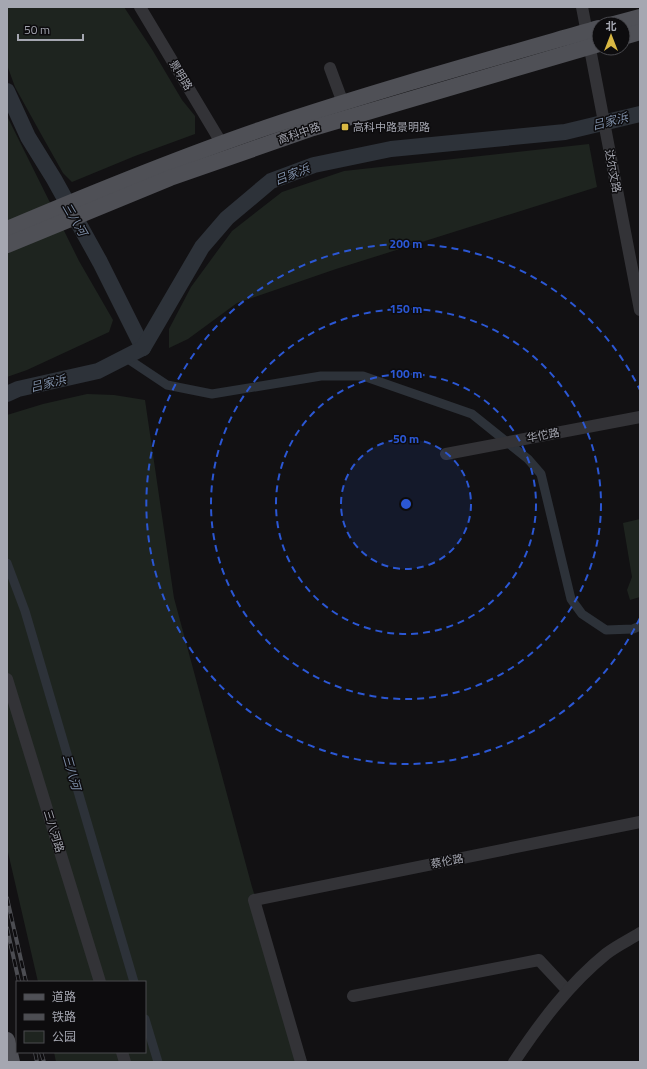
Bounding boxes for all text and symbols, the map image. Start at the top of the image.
scale bar [18,16,83,42]
north arrow [591,16,631,56]
text: 北 [606,18,617,34]
text: 50 m [24,20,50,39]
street label: 景明路 [166,57,196,93]
water label: 吕家浜 [590,107,631,135]
street label: 高科中路 [276,118,322,148]
place label: 高科中路景明路 [353,119,430,135]
marker: 高科中路景明路 [340,122,350,132]
street label: 达尔文路 [601,148,625,194]
water label: 吕家浜 [272,158,313,189]
water label: 三八河 [58,199,93,241]
text: 200 m [390,234,422,253]
text: 150 m [390,299,422,318]
text: 100 m [390,364,422,383]
water label: 吕家浜 [28,369,69,397]
street label: 华佗路 [525,424,561,446]
text: 50 m [393,429,419,448]
centre of rings [399,497,413,511]
water label: 三八河 [58,752,87,794]
street label: 三八河路 [40,808,68,854]
street label: 蔡伦路 [429,850,465,872]
legend [16,981,146,1053]
text: 道路 [52,987,76,1006]
text: 铁路 [52,1007,76,1026]
text: 公园 [52,1027,76,1046]

